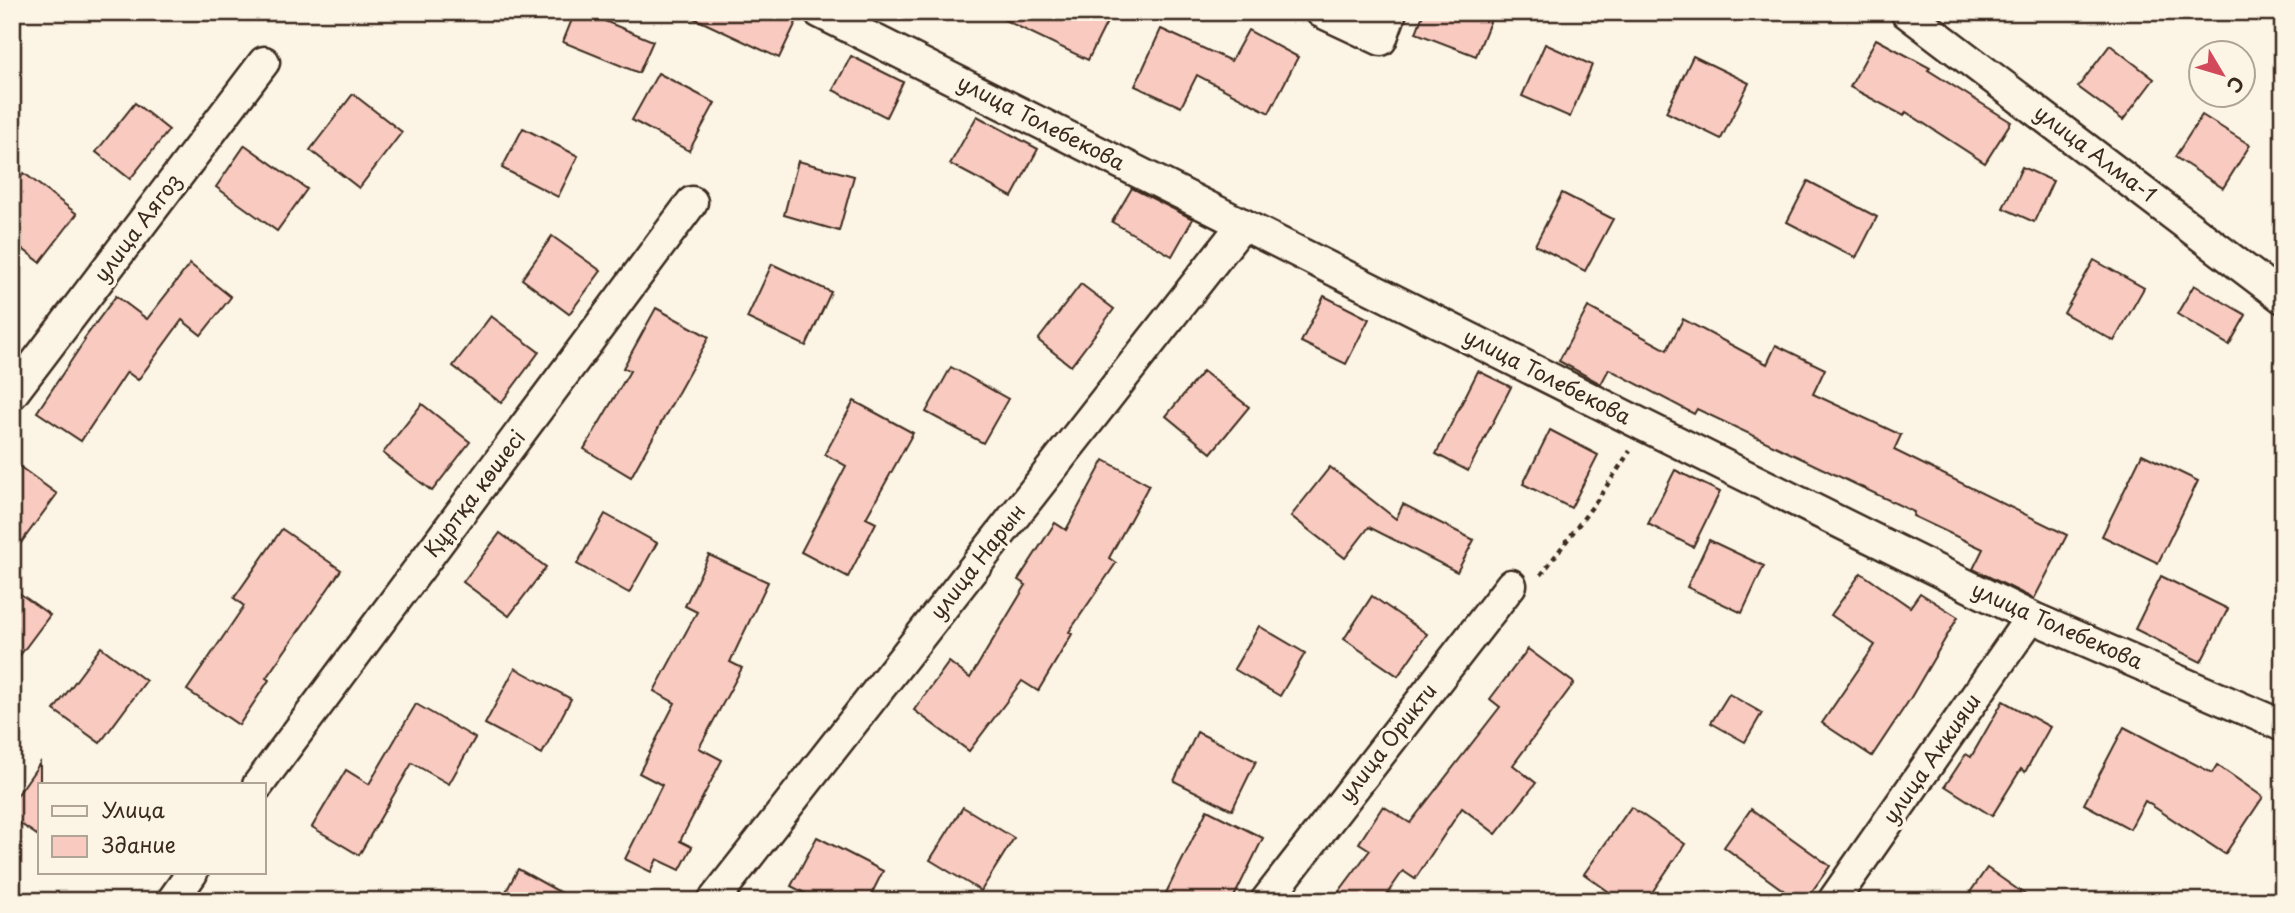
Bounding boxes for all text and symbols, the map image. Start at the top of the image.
north arrow [2186,38,2256,108]
street label: улица Толебекова [953,65,1131,177]
text: С [2221,71,2252,99]
street label: улица Алма-1 [2028,96,2164,209]
street label: улица Аягоз [85,166,188,288]
street label: улица Толебекова [1459,319,1637,431]
street label: Құртқа көшесі [415,422,532,563]
street label: улица Нарын [921,496,1032,625]
street label: улица Толебекова [1967,572,2149,676]
street label: улица Орикти [1330,675,1443,808]
street label: улица Аккияш [1873,686,1987,830]
legend [38,783,266,874]
text: Улица [102,793,165,825]
text: Здание [102,828,176,860]

